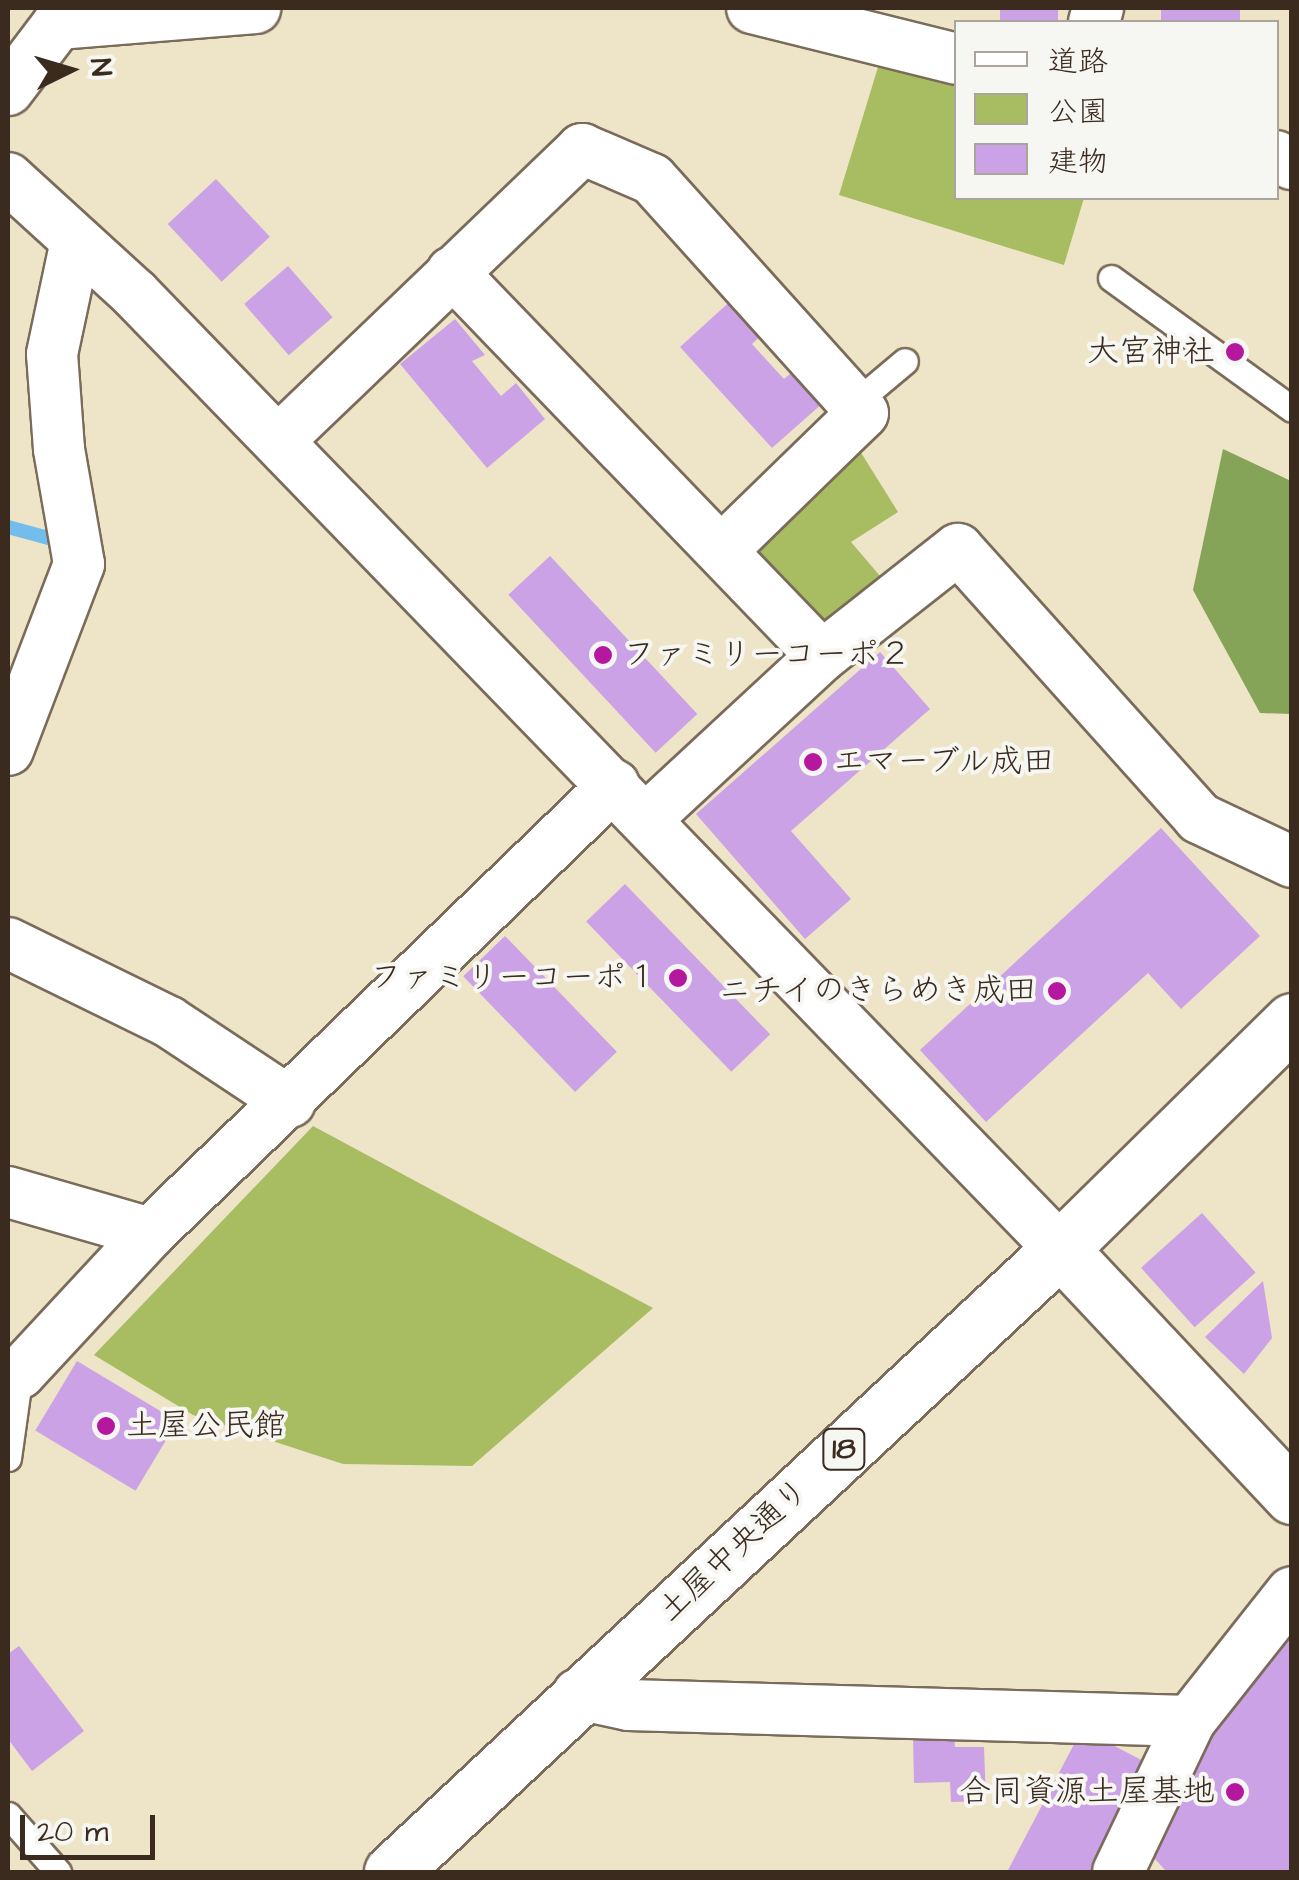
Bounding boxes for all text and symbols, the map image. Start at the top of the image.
north arrow [20,20,120,120]
legend [954,20,1279,200]
text: 道路 [1048,41,1108,83]
text: N [80,57,121,78]
text: 公園 [1048,91,1108,133]
text: 建物 [1048,141,1108,183]
place label: 大宮神社 [1087,333,1215,371]
marker: 大宮神社 [1224,341,1246,363]
place label: ファミリーコーポ２ [623,636,911,674]
marker: ファミリーコーポ２ [592,644,614,666]
place label: エマーブル成田 [833,743,1057,781]
marker: エマーブル成田 [802,751,824,773]
place label: ファミリーコーポ１ [370,959,658,997]
marker: ファミリーコーポ１ [667,967,689,989]
place label: ニチイのきらめき成田 [717,972,1037,1010]
marker: ニチイのきらめき成田 [1046,980,1068,1002]
place label: 土屋公民館 [126,1407,286,1445]
marker: 土屋公民館 [95,1415,117,1437]
road number: 18 [822,1424,866,1474]
street label: 土屋中央通り [651,1471,817,1631]
place label: 合同資源土屋基地 [959,1773,1215,1811]
marker: 合同資源土屋基地 [1224,1781,1246,1803]
scale bar [25,1795,160,1857]
text: 20 m [37,1811,108,1853]

